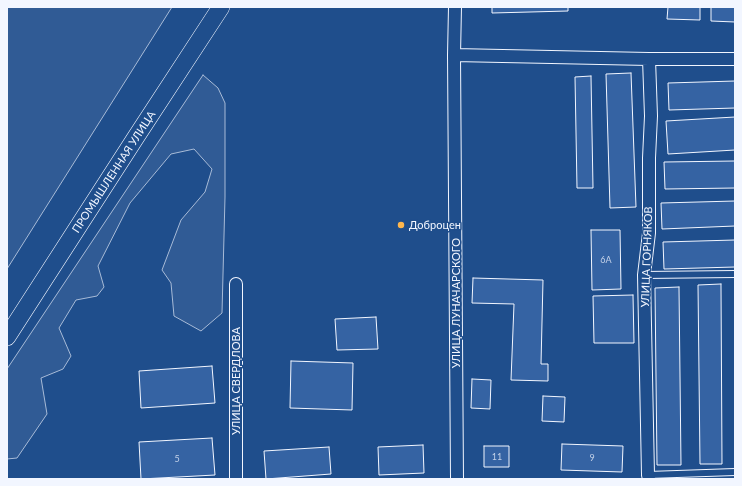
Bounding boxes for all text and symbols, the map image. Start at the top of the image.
street label: ПРОМЫШЛЕННАЯ УЛИЦА [70,109,158,235]
street label: УЛИЦА ГОРНЯКОВ [639,206,655,308]
place label: Доброцен [409,218,461,232]
marker: Доброцен [396,220,406,230]
street label: УЛИЦА ЛУНАЧАРСКОГО [449,238,463,368]
house number: 6А [600,255,612,265]
street label: УЛИЦА СВЕРДЛОВА [229,327,243,435]
house number: 11 [492,452,502,462]
house number: 9 [589,453,595,463]
house number: 5 [174,454,180,464]

